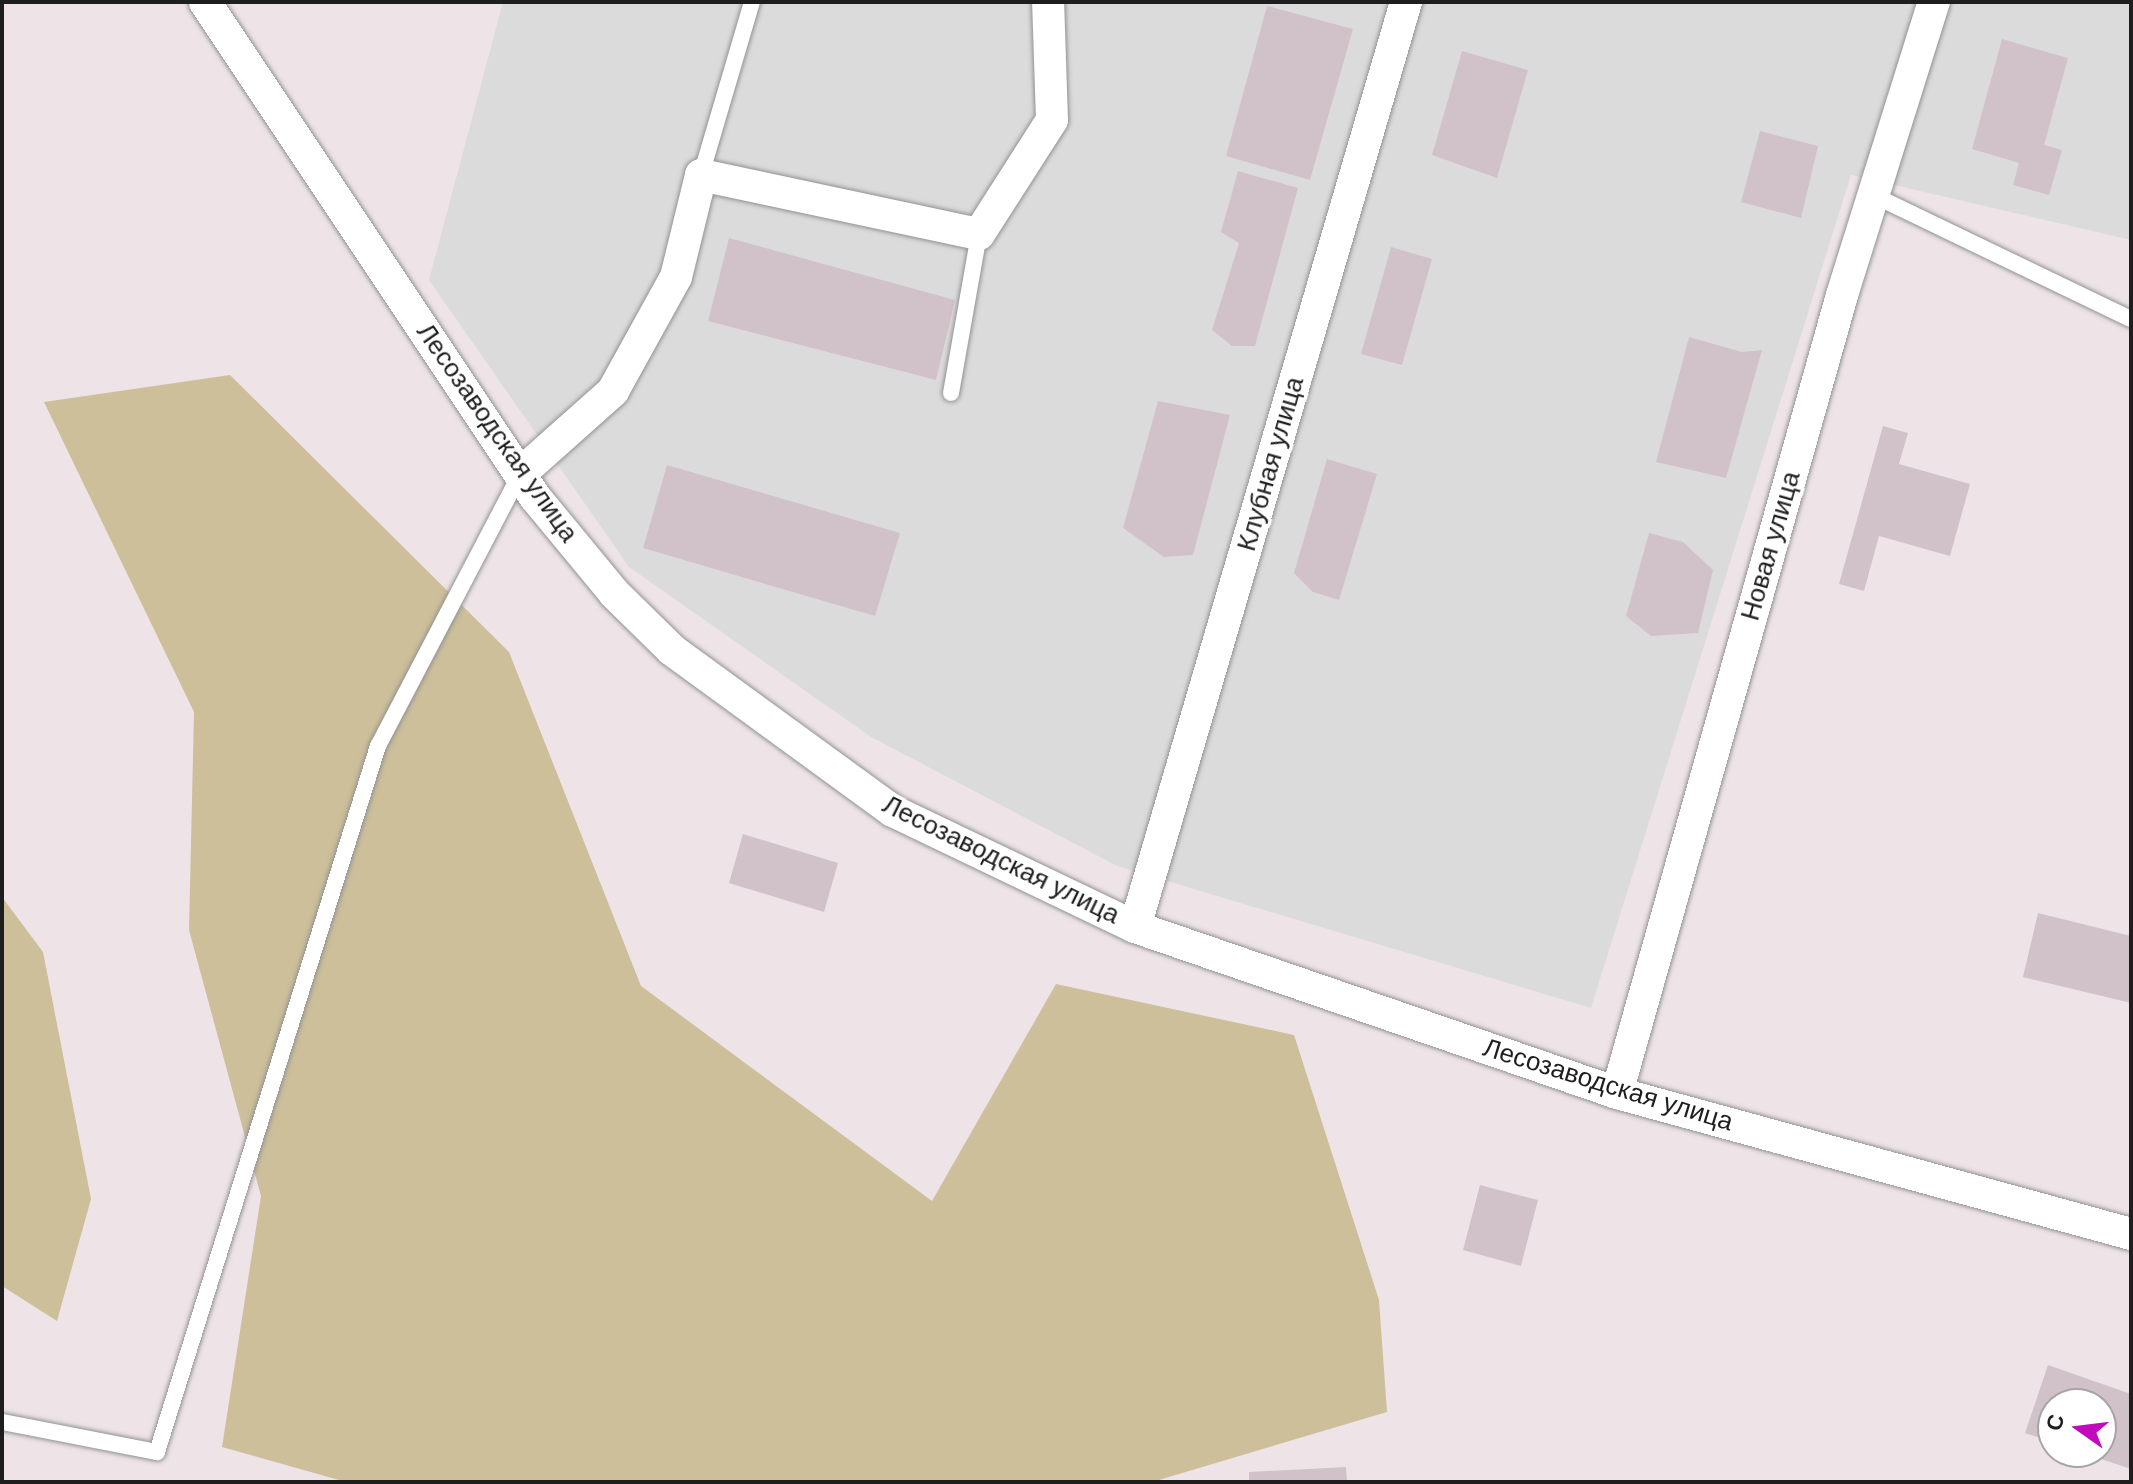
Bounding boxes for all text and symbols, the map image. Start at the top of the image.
street label: Лесозаводская улица [410,318,584,548]
street label: Клубная улица [1231,373,1311,555]
street label: Новая улица [1735,468,1807,624]
street label: Лесозаводская улица [877,789,1125,931]
street label: Лесозаводская улица [1479,1032,1737,1138]
north arrow [2037,1388,2117,1468]
text: С [2039,1411,2071,1434]

